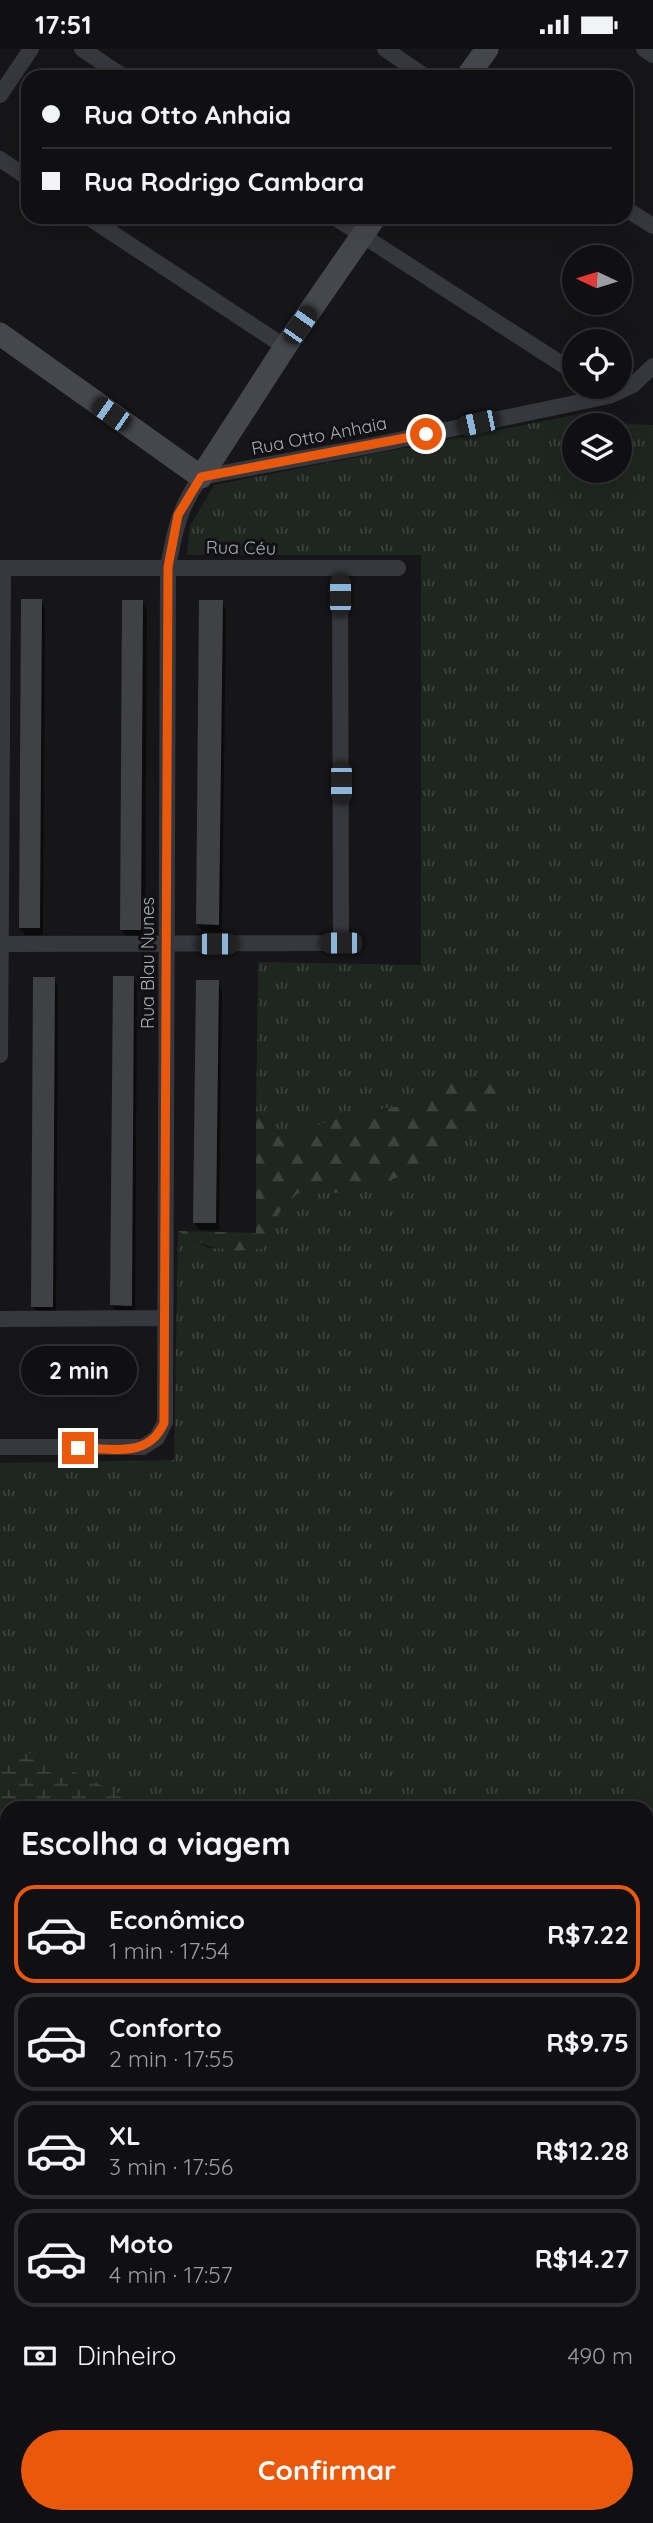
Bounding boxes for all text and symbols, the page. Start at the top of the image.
text: 17:51 [35,8,92,41]
text: Rua Otto Anhaia [84,98,291,131]
text: Rua Rodrigo Cambara [84,165,364,198]
north arrow [562,245,632,315]
map controls [562,245,632,483]
car [280,302,321,348]
button: locate [562,329,632,399]
car [88,393,135,435]
car [456,408,501,438]
street label: Rua Otto Anhaia [249,411,389,460]
button: layers [562,413,632,483]
route start [410,418,442,450]
street label: Rua Céu [206,535,276,560]
car [330,574,351,616]
car [331,762,352,804]
street label: Rua Blau Nunes [136,897,159,1029]
car [321,933,363,954]
car [197,934,239,955]
callout: 2 min [20,1347,136,1395]
text: 2 min [49,1356,109,1385]
route end [62,1432,94,1464]
text: Escolha a viagem [21,1823,291,1863]
icon: car [25,1903,88,1966]
text: Econômico [109,1903,245,1936]
text: R$7.22 [547,1918,629,1951]
text: 1 min · 17:54 [109,1936,229,1965]
icon: car [25,2011,88,2074]
text: Conforto [109,2011,222,2044]
text: R$9.75 [546,2026,629,2059]
text: 2 min · 17:55 [109,2044,234,2073]
icon: car [25,2119,88,2182]
text: XL [109,2119,141,2152]
text: R$12.28 [535,2134,629,2167]
text: 3 min · 17:56 [109,2152,233,2181]
icon: car [25,2227,88,2290]
text: Moto [109,2227,173,2260]
text: R$14.27 [535,2242,629,2275]
text: 4 min · 17:57 [109,2260,233,2289]
icon: cash [21,2337,59,2375]
text: Dinheiro [77,2339,176,2372]
text: 490 m [568,2341,633,2370]
button: Confirmar [21,2430,633,2510]

